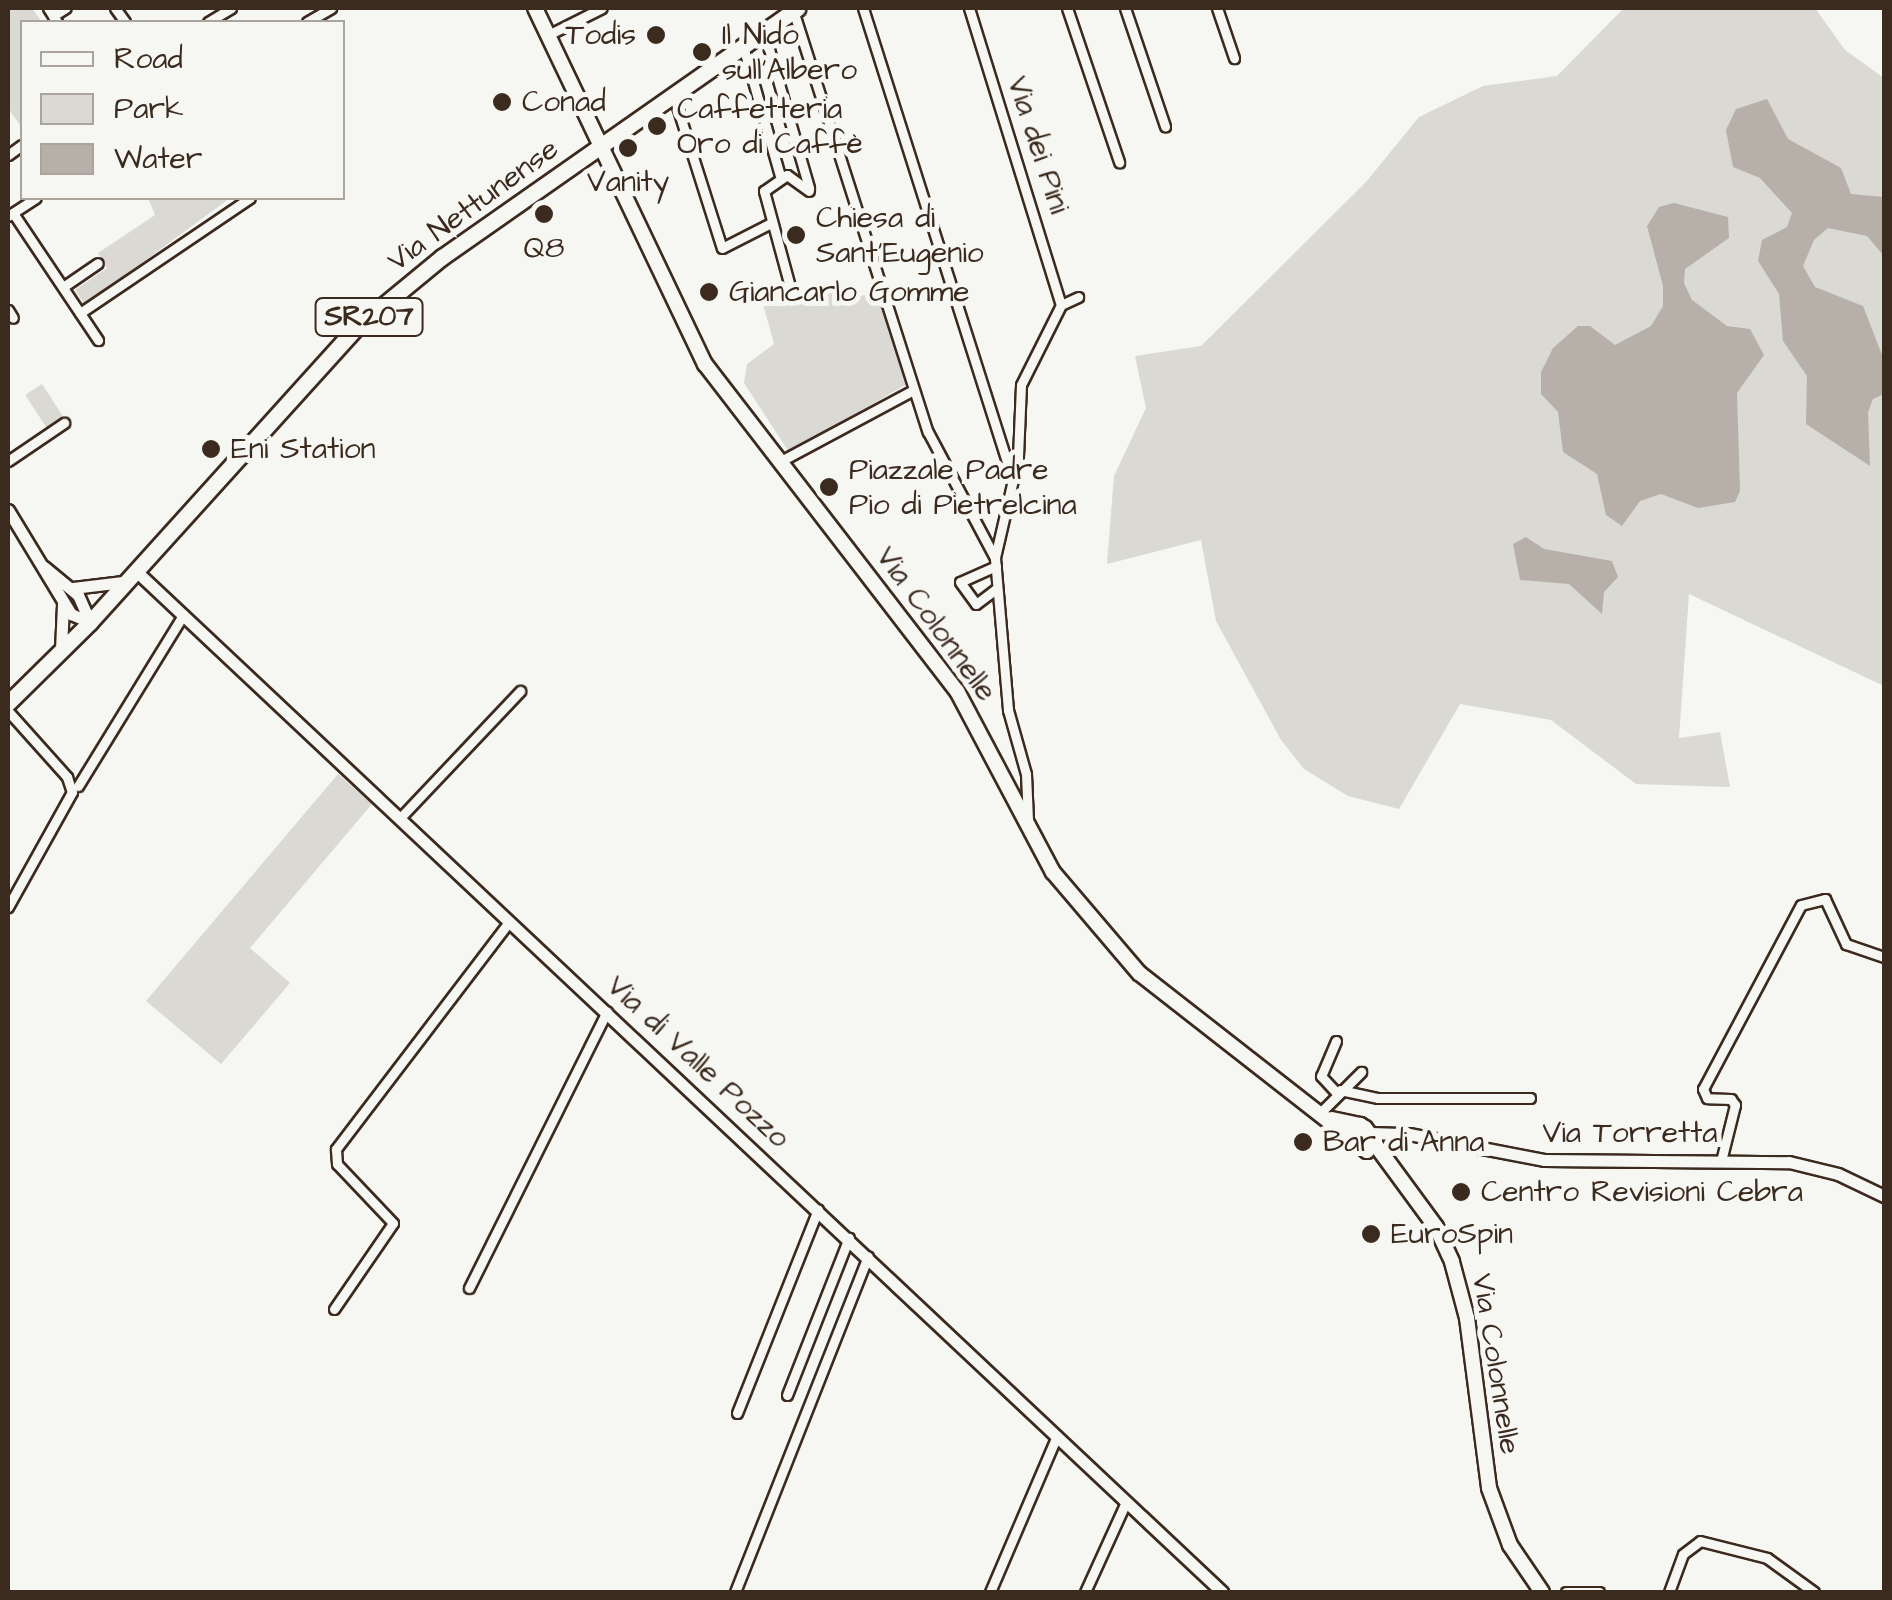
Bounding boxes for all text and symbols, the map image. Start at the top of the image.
place label: Todis [565,17,636,53]
place label: Il Nido sull'Albero [722,17,857,88]
legend [20,20,345,200]
marker: Todis [645,24,667,46]
text: Road [114,38,183,80]
marker: Il Nido sull'Albero [691,41,713,63]
street label: Via dei Pini [999,72,1077,218]
place label: Conad [522,84,606,120]
text: Park [114,88,183,130]
marker: Conad [491,91,513,113]
place label: Caffetteria Oro di Caffè [677,91,863,162]
marker: Caffetteria Oro di Caffè [646,115,668,137]
street label: Via Nettunense [380,131,566,279]
marker: Vanity [617,137,639,159]
text: Water [114,138,202,180]
place label: Vanity [587,164,669,200]
place label: Chiesa di Sant'Eugenio [816,200,984,270]
marker: Q8 [533,203,555,225]
marker: Chiesa di Sant'Eugenio [785,224,807,246]
place label: Q8 [524,230,564,266]
place label: Giancarlo Gomme [729,274,970,310]
marker: Giancarlo Gomme [698,281,720,303]
road number: SR207 [314,294,424,340]
place label: Eni Station [231,431,376,467]
marker: Eni Station [200,438,222,460]
place label: Piazzale Padre Pio di Pietrelcina [849,452,1077,522]
marker: Piazzale Padre Pio di Pietrelcina [818,476,840,498]
street label: Via Colonnelle [868,540,1004,708]
street label: Via di Valle Pozzo [599,968,797,1156]
street label: Via Torretta [1542,1115,1718,1151]
place label: Bar di Anna [1323,1124,1485,1160]
marker: Bar di Anna [1292,1131,1314,1153]
place label: Centro Revisioni Cebra [1481,1174,1803,1210]
marker: Centro Revisioni Cebra [1450,1181,1472,1203]
place label: EuroSpin [1391,1216,1513,1252]
marker: EuroSpin [1360,1223,1382,1245]
street label: Via Colonnelle [1464,1271,1528,1457]

